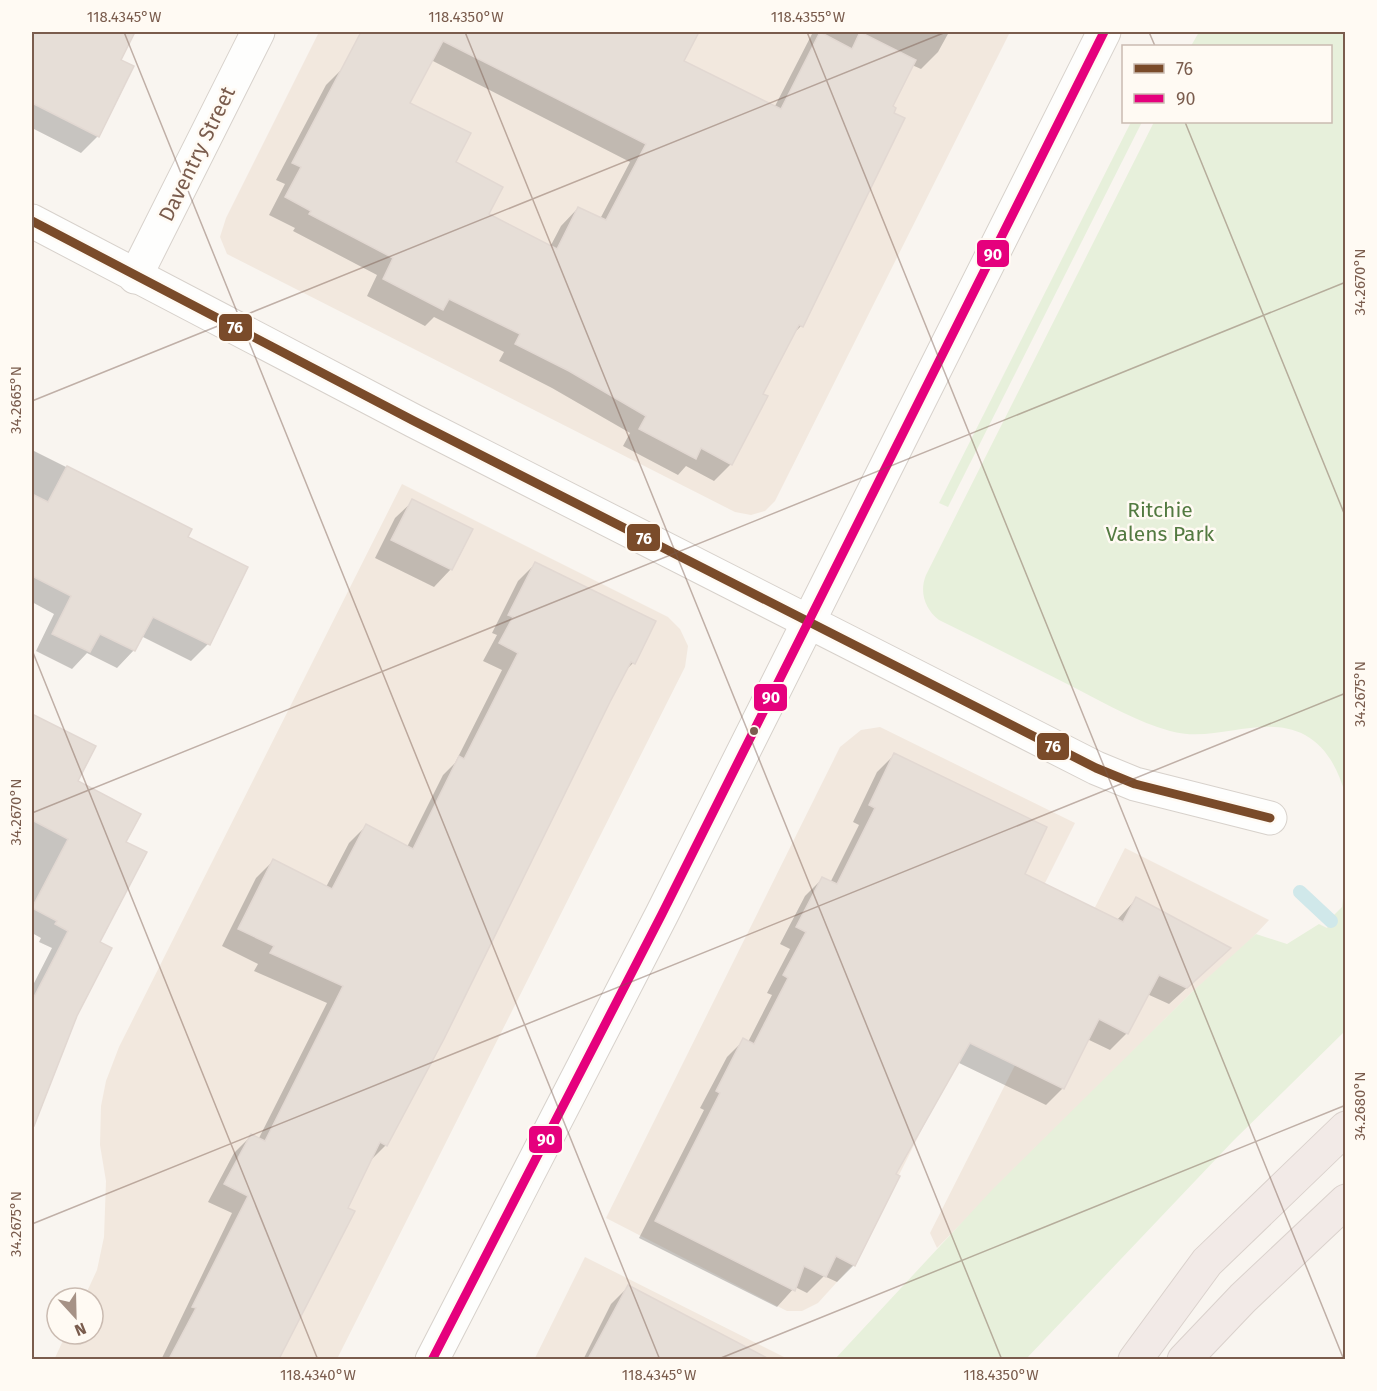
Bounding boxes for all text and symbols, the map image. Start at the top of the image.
text: 118.4345°W [87,8,162,26]
text: 118.4350°W [428,8,504,26]
text: 118.4355°W [771,8,846,26]
legend [1122,45,1332,123]
text: 76 [1176,58,1193,80]
street label: Daventry Street [153,82,241,226]
text: 90 [1176,88,1196,110]
line badge: 90 [976,239,1010,268]
text: 90 [984,245,1002,264]
text: 34.2670°N [1351,249,1369,315]
line badge: 76 [218,313,253,342]
text: 76 [227,318,243,337]
text: 34.2665°N [7,366,25,434]
park label: Ritchie Valens Park [1106,497,1215,547]
line badge: 76 [626,523,661,552]
text: 76 [636,529,652,548]
text: 34.2675°N [1351,661,1369,727]
line badge: 90 [753,683,788,712]
text: 90 [762,688,780,707]
unlabelled marker [748,725,760,737]
line badge: 76 [1036,732,1070,761]
text: 76 [1045,737,1061,756]
text: 34.2670°N [7,779,25,845]
text: 34.2680°N [1351,1071,1369,1141]
line badge: 90 [528,1125,563,1154]
text: 90 [537,1130,555,1149]
text: 34.2675°N [7,1191,25,1257]
north arrow [45,1286,105,1346]
text: N [72,1319,89,1340]
text: 118.4340°W [280,1366,357,1384]
text: 118.4345°W [622,1366,697,1384]
text: 118.4350°W [963,1366,1039,1384]

